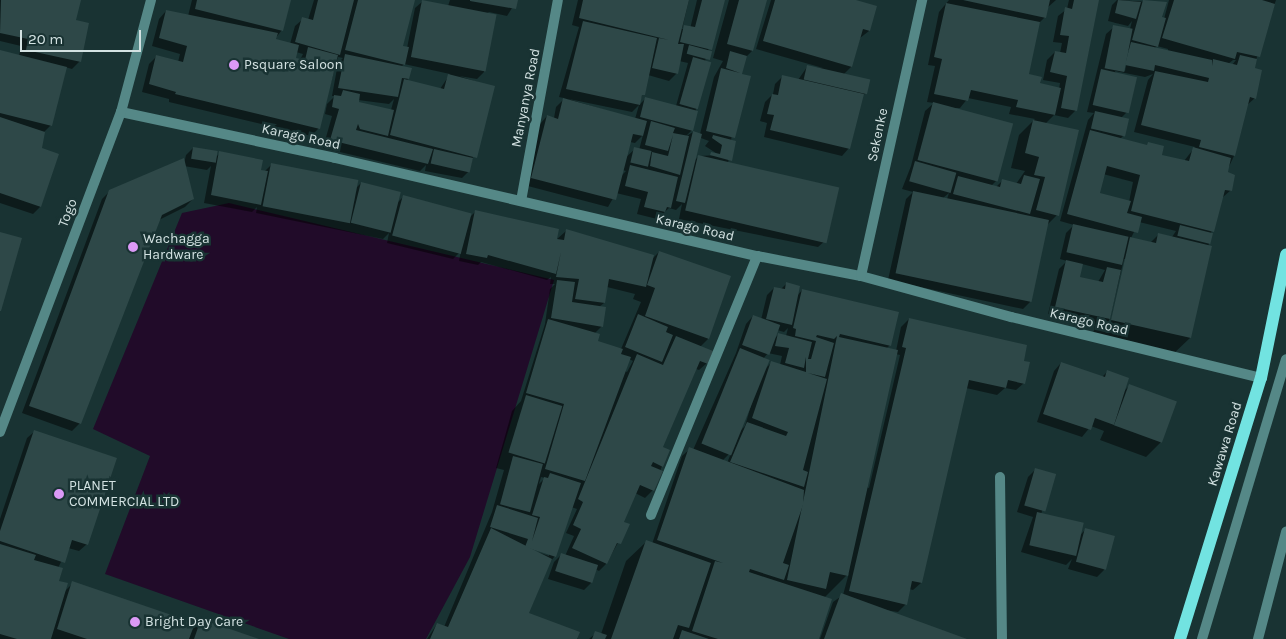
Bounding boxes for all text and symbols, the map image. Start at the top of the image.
scale bar [22,20,144,52]
text: 20 m [28,30,63,48]
street label: Manyanya Road [508,47,544,149]
place label: Psquare Saloon [244,57,343,73]
marker: Psquare Saloon [228,59,240,71]
street label: Sekenke [864,107,892,163]
street label: Karago Road [260,120,342,154]
street label: Togo [55,196,81,230]
street label: Karago Road [654,211,736,245]
place label: Wachagga Hardware [143,231,210,264]
marker: Wachagga Hardware [127,241,139,253]
street label: Karago Road [1048,305,1130,339]
street label: Kawawa Road [1204,400,1246,488]
place label: PLANET COMMERCIAL LTD [69,478,179,511]
marker: PLANET COMMERCIAL LTD [53,488,65,500]
place label: Bright Day Care [145,614,243,630]
marker: Bright Day Care [129,616,141,628]

